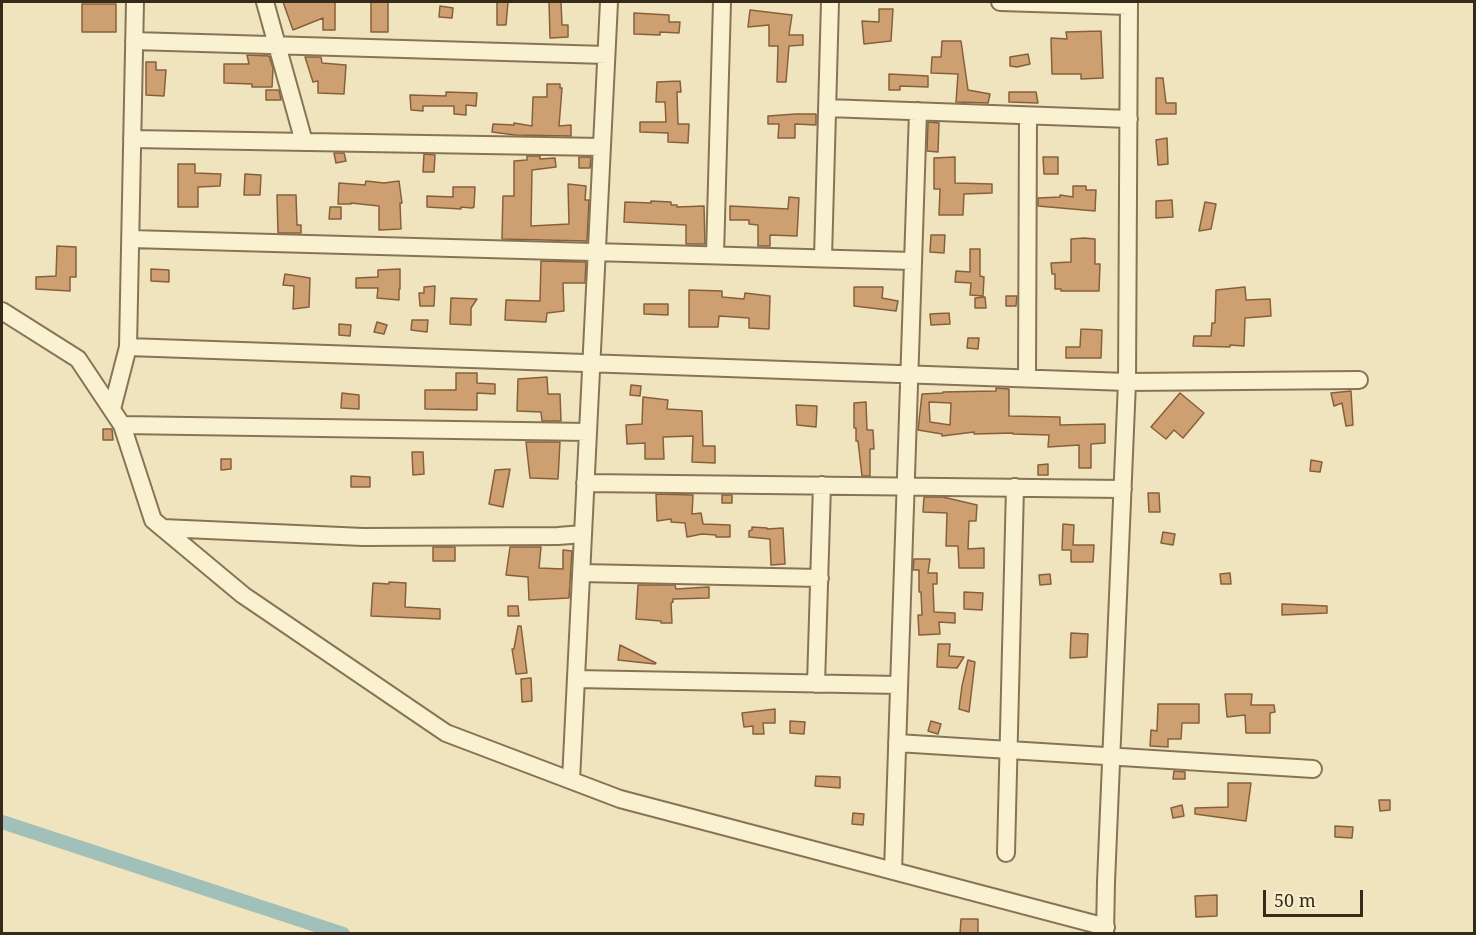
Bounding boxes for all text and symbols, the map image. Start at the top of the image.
scale bar [1266,878,1366,916]
text: 50 m [1274,888,1316,912]

